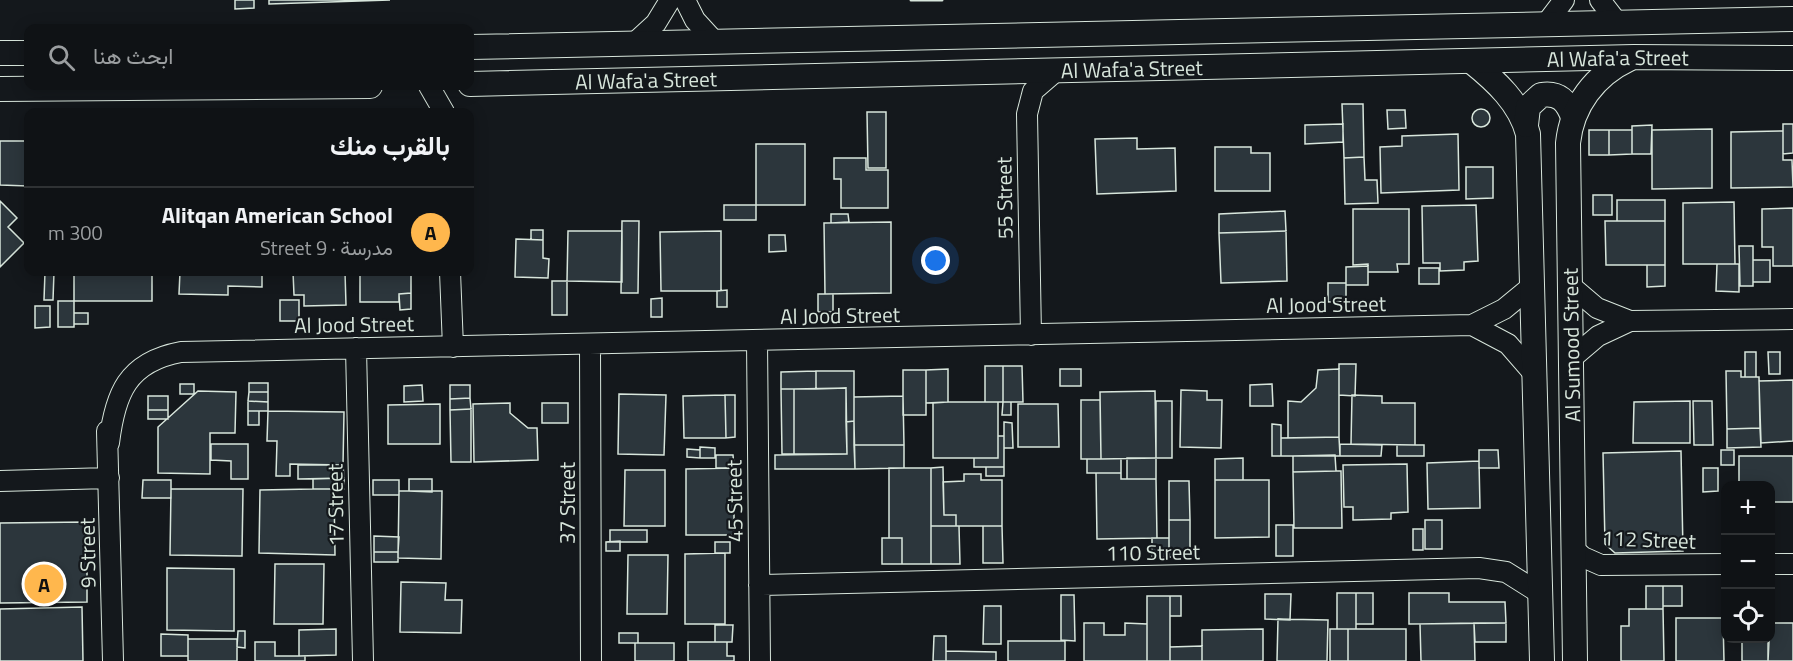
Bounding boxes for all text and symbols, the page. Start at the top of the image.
search box [24,24,474,90]
text: ابحث هنا [93,39,173,73]
icon: search [45,41,78,74]
street label: Al Wafa'a Street [1546,41,1689,75]
street label: Al Wafa'a Street [1061,51,1204,86]
street label: Al Wafa'a Street [575,62,718,98]
text: بالقرب منك [330,126,450,165]
street label: 55 Street [987,156,1021,239]
text: Alitqan American School [162,198,393,232]
text: 300 m [48,217,103,248]
text: A [424,217,437,248]
text: مدرسة · 9 Street [260,232,393,263]
your location [921,246,950,275]
street label: Al Sumood Street [1554,267,1588,422]
street label: Al Jood Street [1266,287,1387,321]
street label: Al Jood Street [780,298,901,332]
street label: Al Jood Street [294,307,415,341]
street label: 45 Street [717,459,751,542]
street label: 37 Street [551,461,583,544]
street label: 17 Street [318,463,352,546]
map controls [1721,481,1775,643]
button: + [1721,481,1775,535]
street label: 9 Street [70,517,104,589]
street label: 112 Street [1601,521,1697,557]
street label: 110 Street [1106,535,1201,569]
button: − [1721,535,1775,589]
pin: A [24,562,63,606]
button: locate [1721,589,1775,643]

